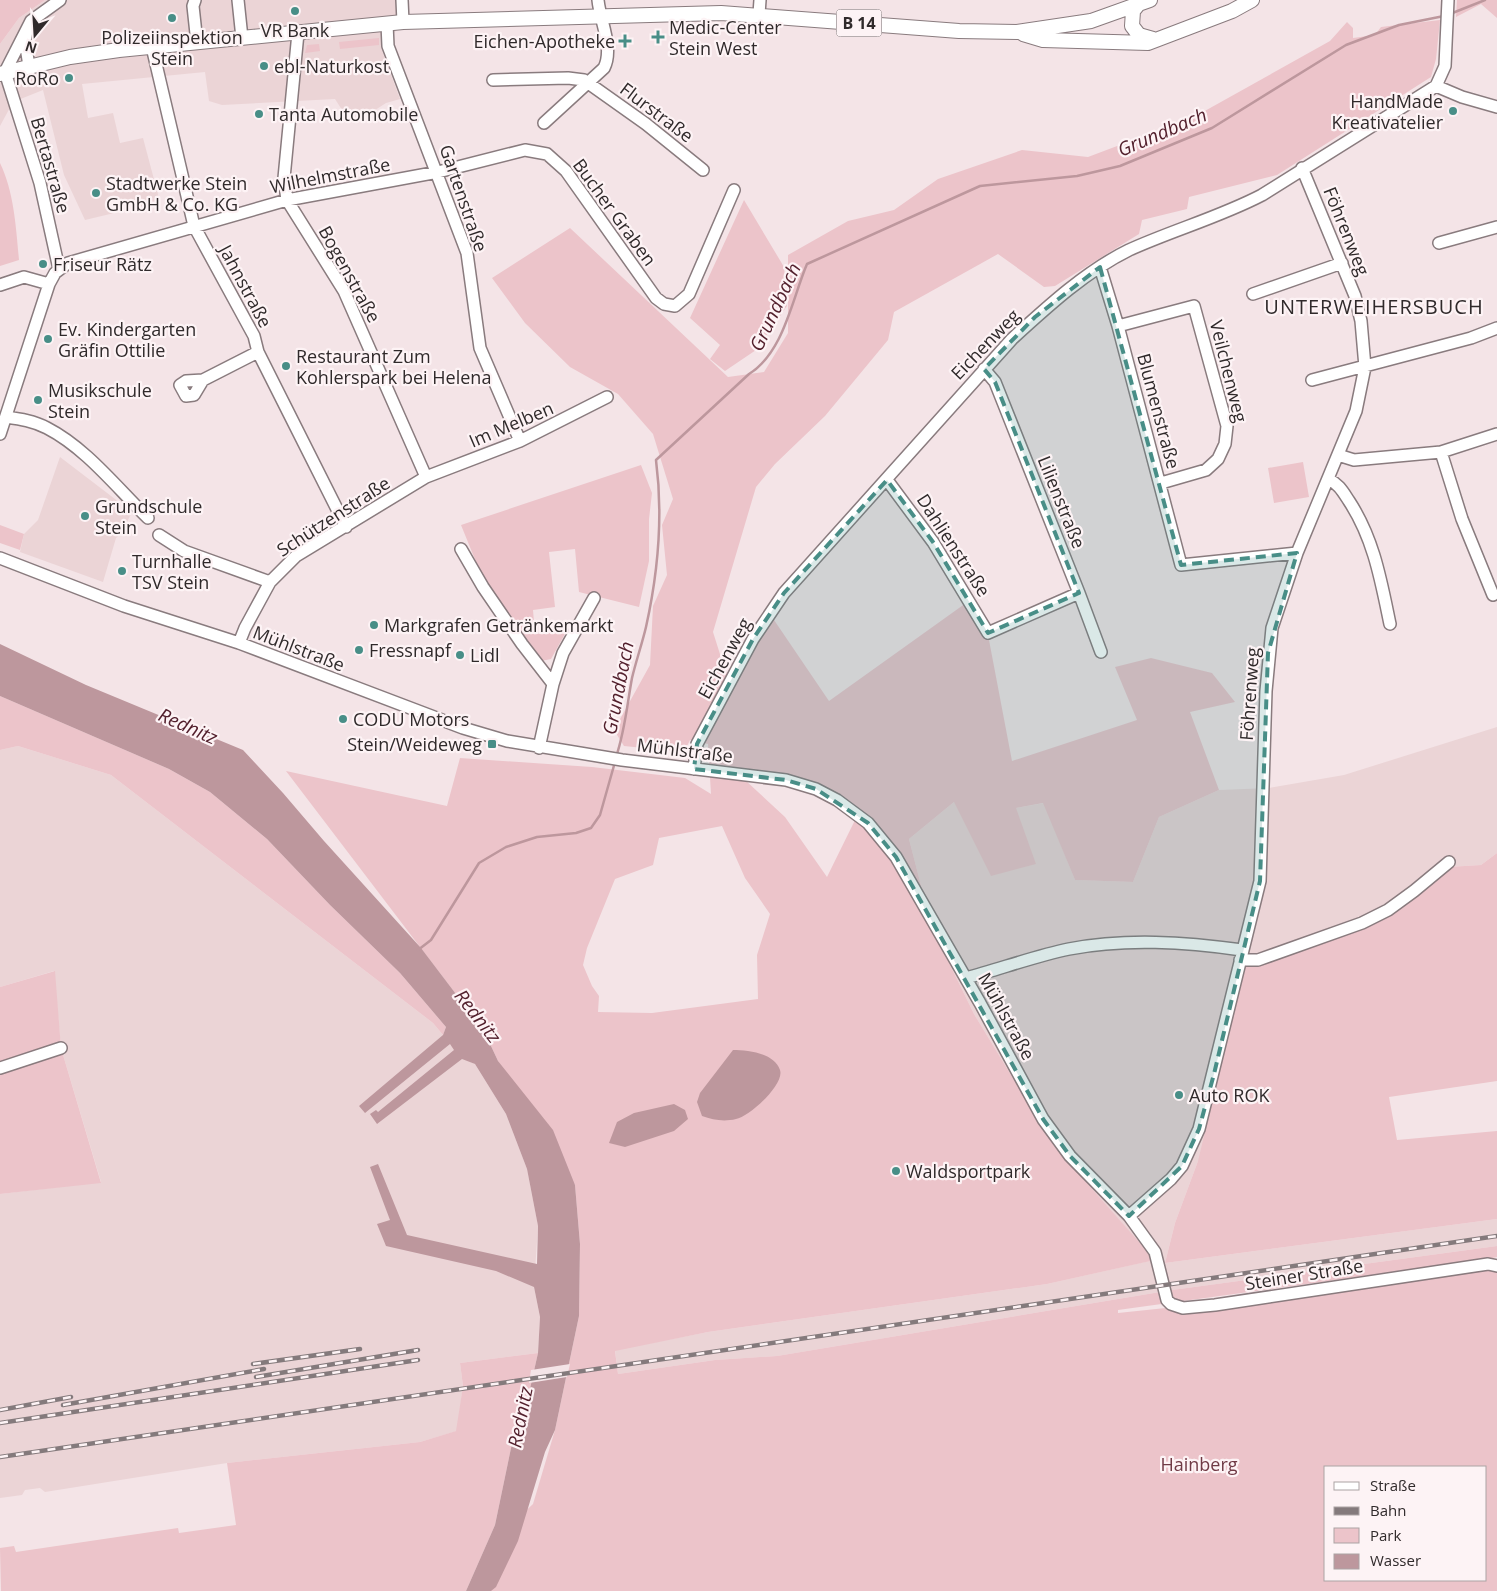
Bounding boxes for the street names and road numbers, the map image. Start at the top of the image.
road number: B 14 [836,9,882,36]
street label: Flurstraße [615,77,699,147]
street label: Bertastraße [26,114,76,216]
street label: Gartenstraße [434,141,494,255]
street label: Wilhelmstraße [268,152,392,198]
street label: Bucher Graben [568,154,662,270]
street label: Föhrenweg [1318,183,1376,279]
street label: Bogenstraße [314,221,386,327]
street label: Jahnstraße [213,239,278,332]
street label: Eichenweg [945,303,1025,384]
street label: Veilchenweg [1205,317,1253,425]
street label: Blumenstraße [1132,351,1186,471]
street label: Im Melben [465,395,557,453]
street label: Lilienstraße [1033,452,1091,552]
street label: Schützenstraße [272,470,394,562]
street label: Dahlienstraße [912,489,996,601]
street label: Eichenweg [692,613,756,703]
street label: Mühlstraße [250,620,348,676]
street label: Föhrenweg [1234,646,1264,741]
street label: Mühlstraße [636,732,734,768]
street label: Mühlstraße [973,968,1041,1064]
street label: Steiner Straße [1243,1253,1365,1295]

